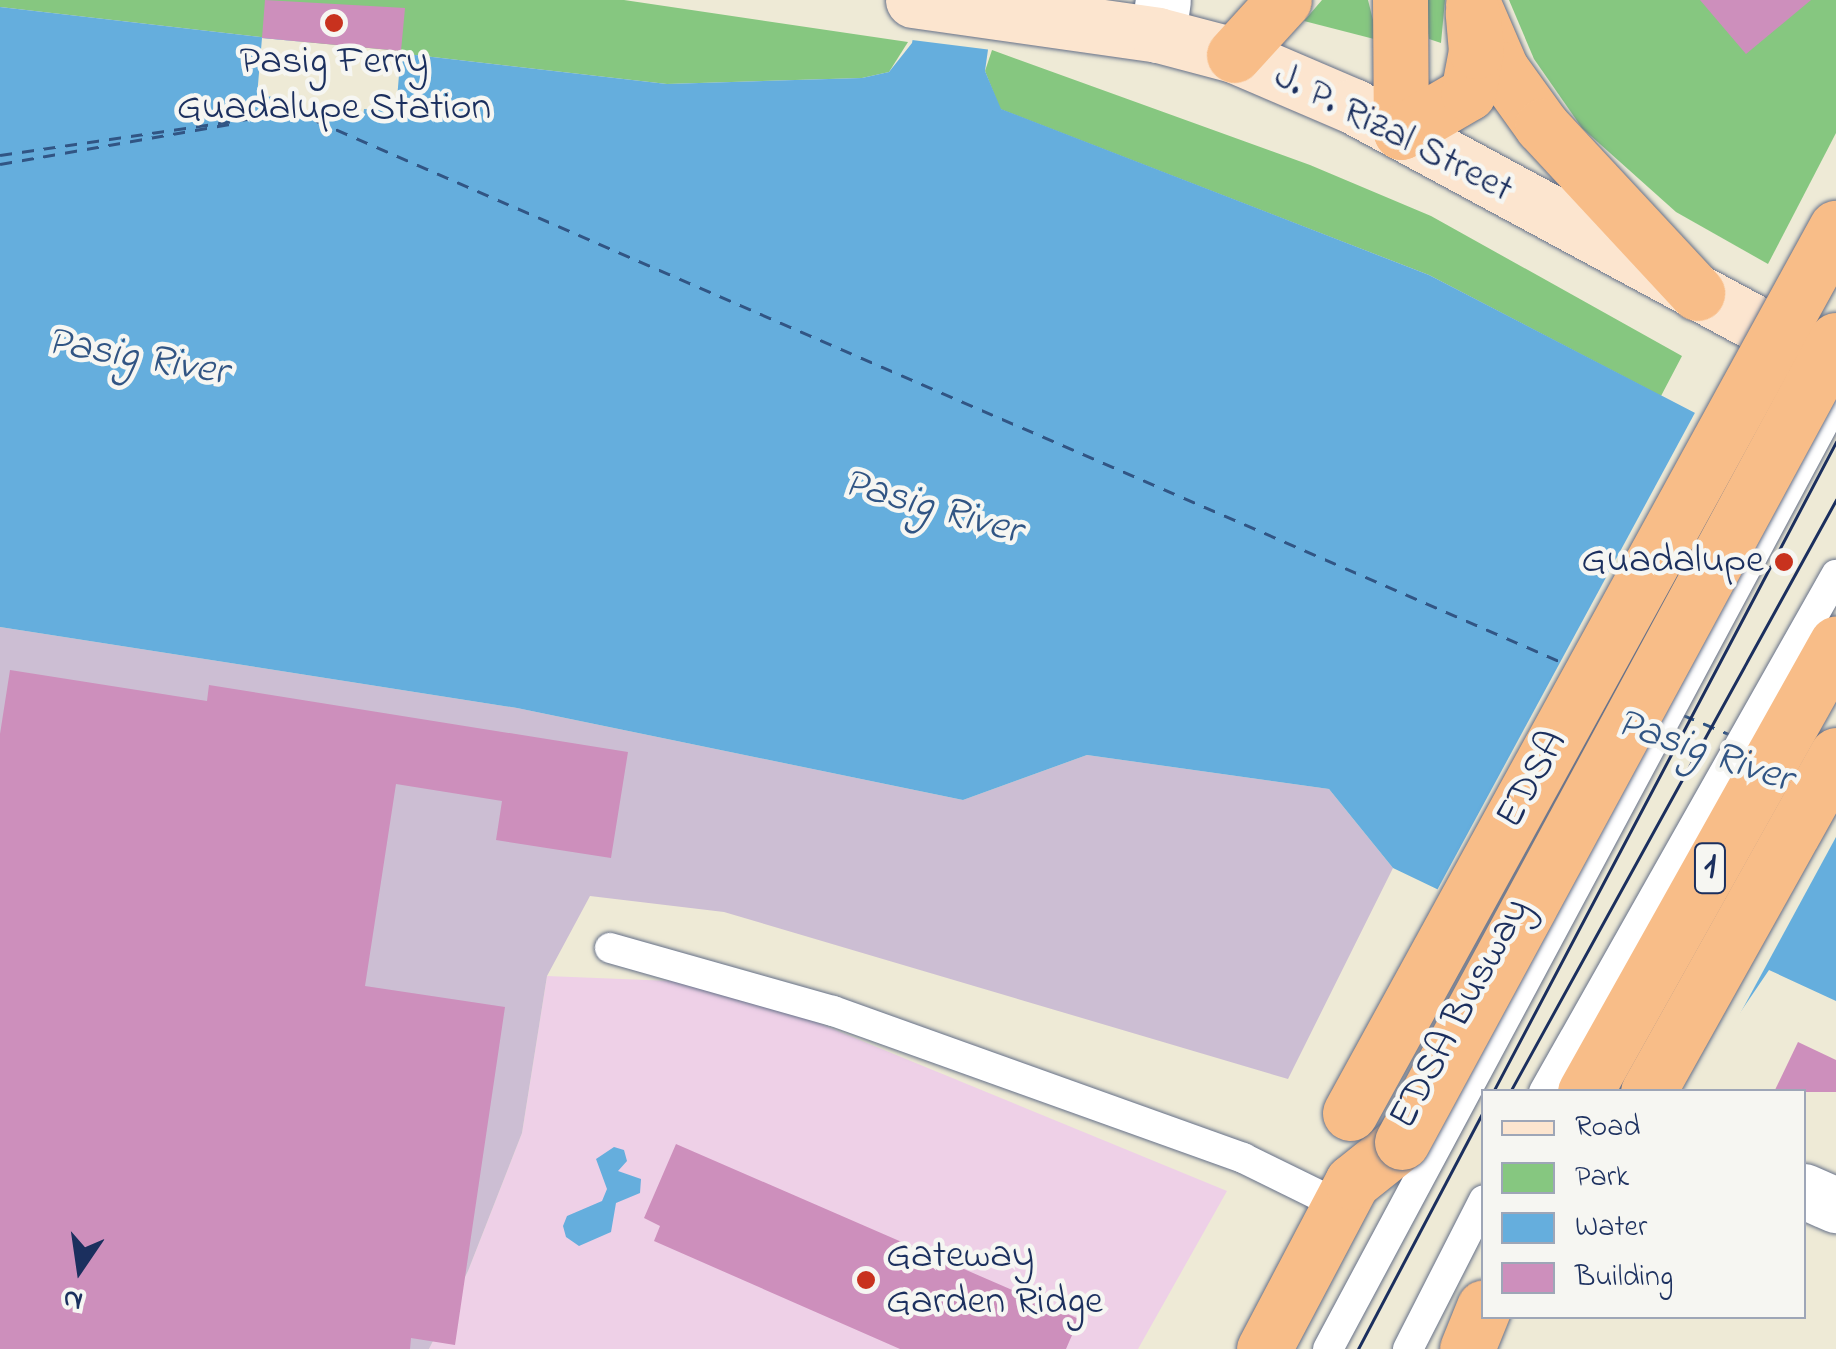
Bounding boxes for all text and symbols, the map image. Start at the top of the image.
marker: Pasig Ferry Guadalupe Station [323,12,345,34]
place label: Pasig Ferry Guadalupe Station [177,39,491,133]
street label: J. P. Rizal Street [1265,53,1521,215]
water label: Pasig River [43,317,231,399]
water label: Pasig River [837,459,1027,557]
place label: Guadalupe [1581,538,1764,586]
marker: Guadalupe [1773,551,1795,573]
water label: Pasig River [1609,698,1799,806]
street label: EDSA [1487,723,1579,837]
road number: 1 [1692,835,1728,901]
street label: EDSA Busway [1380,891,1542,1137]
legend [1481,1089,1806,1319]
text: Road [1575,1106,1640,1150]
text: Park [1575,1156,1629,1200]
text: Water [1575,1206,1647,1250]
north arrow [30,1219,130,1319]
place label: Gateway Garden Ridge [886,1233,1103,1327]
text: Building [1575,1256,1673,1300]
marker: Gateway Garden Ridge [855,1269,877,1291]
text: N [59,1277,87,1321]

